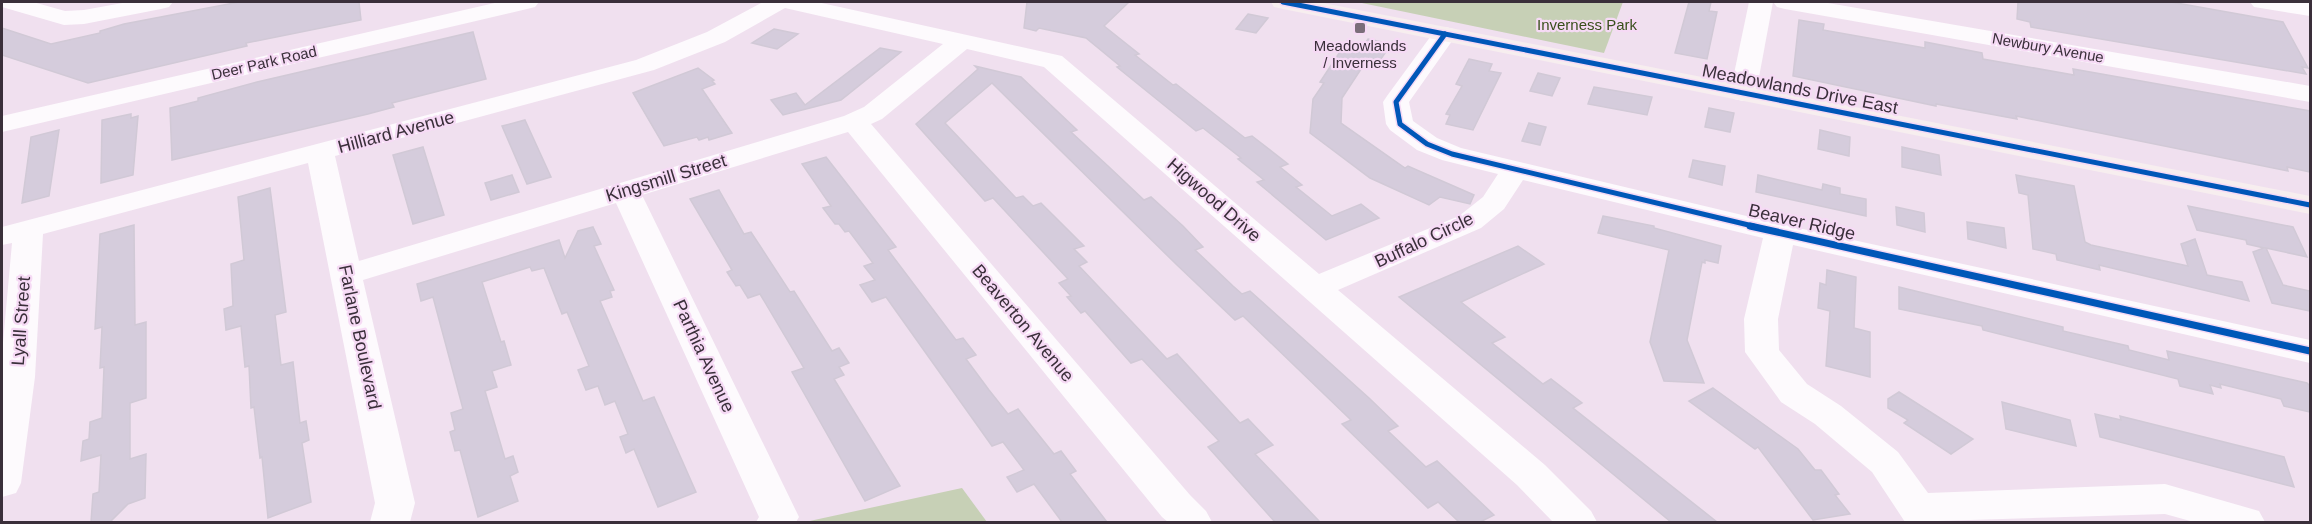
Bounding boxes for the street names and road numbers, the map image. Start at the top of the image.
street label: Newbury Avenue [1991,29,2105,66]
street label: Deer Park Road [210,42,318,83]
street label: Meadowlands Drive East [1700,60,1900,118]
street label: Hilliard Avenue [336,107,456,157]
street label: Kingsmill Street [603,150,729,206]
street label: Higwood Drive [1163,154,1265,246]
street label: Beaver Ridge [1747,200,1857,244]
street label: Buffalo Circle [1371,208,1477,272]
street label: Beaverton Avenue [968,260,1078,386]
street label: Farlane Boulevard [335,263,385,411]
street label: Lyall Street [8,276,34,366]
street label: Parthia Avenue [669,297,739,415]

